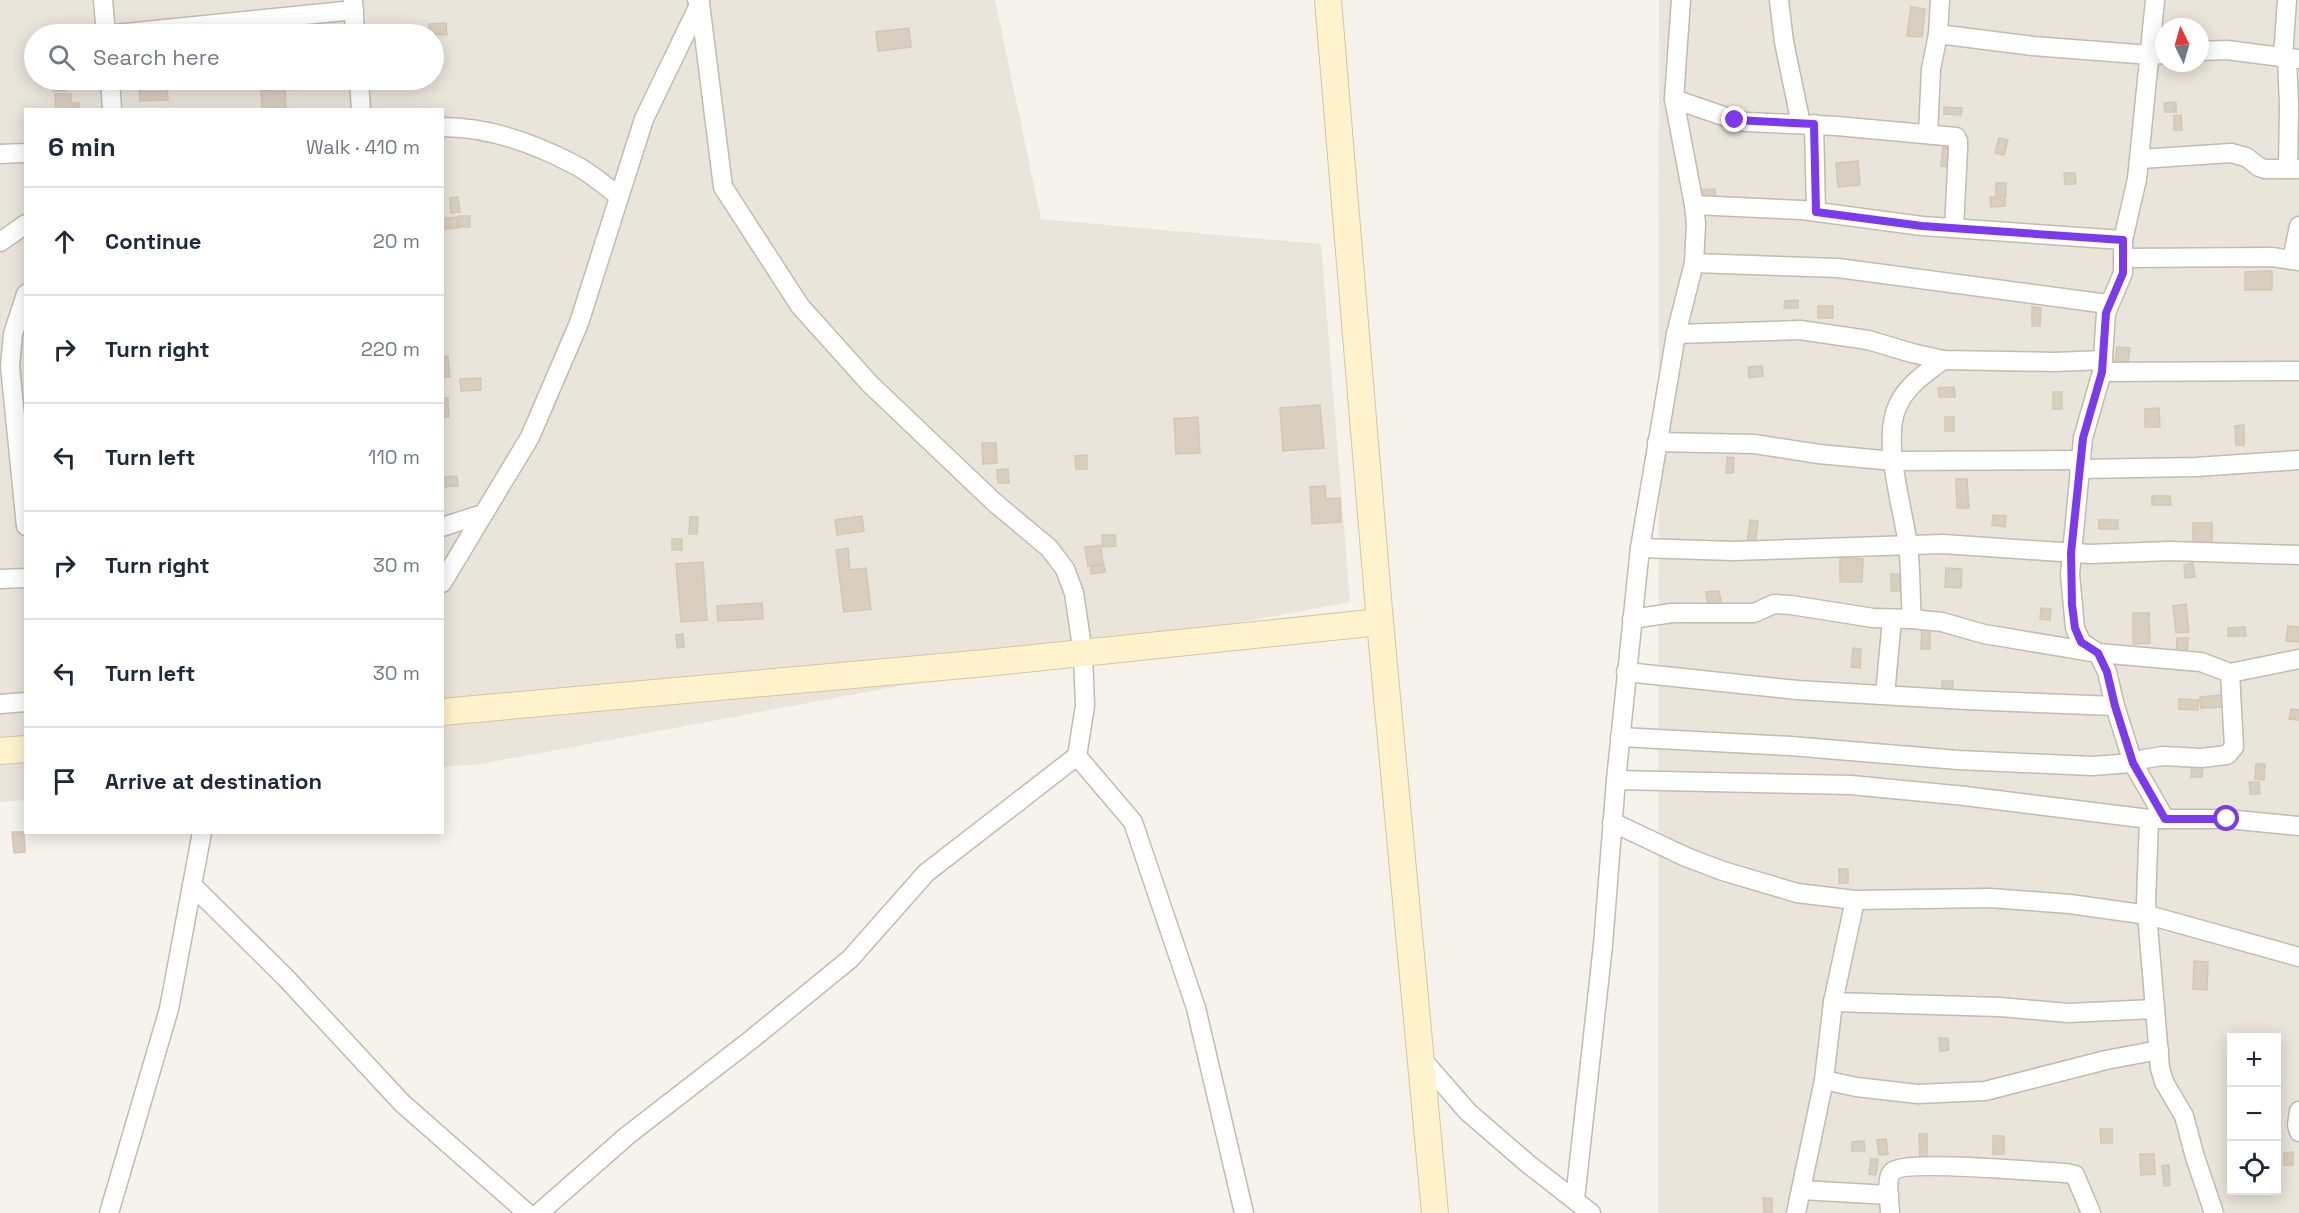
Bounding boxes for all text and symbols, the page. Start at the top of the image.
north arrow [2155,18,2209,72]
search box [24,24,444,90]
icon: search [45,41,78,74]
text: Search here [93,43,220,71]
route end [1721,106,1747,132]
text: 6 min [48,130,116,164]
text: Walk · 410 m [306,134,420,160]
icon: ahead [48,225,81,258]
text: Continue [105,227,201,255]
text: 20 m [373,228,420,254]
icon: right [48,333,81,366]
text: Turn right [105,335,210,363]
text: 220 m [361,336,420,362]
icon: left [48,441,81,474]
text: Turn left [105,443,195,471]
text: 110 m [368,444,420,470]
icon: right [48,549,81,582]
text: Turn right [105,551,210,579]
text: 30 m [373,552,420,578]
icon: left [48,657,81,690]
text: Turn left [105,659,195,687]
text: 30 m [373,660,420,686]
icon: arrive [48,765,81,798]
text: Arrive at destination [105,767,322,795]
route start [2213,805,2239,831]
map controls [2227,1033,2281,1195]
button: + [2227,1033,2281,1087]
button: − [2227,1087,2281,1141]
button: locate [2227,1141,2281,1195]

